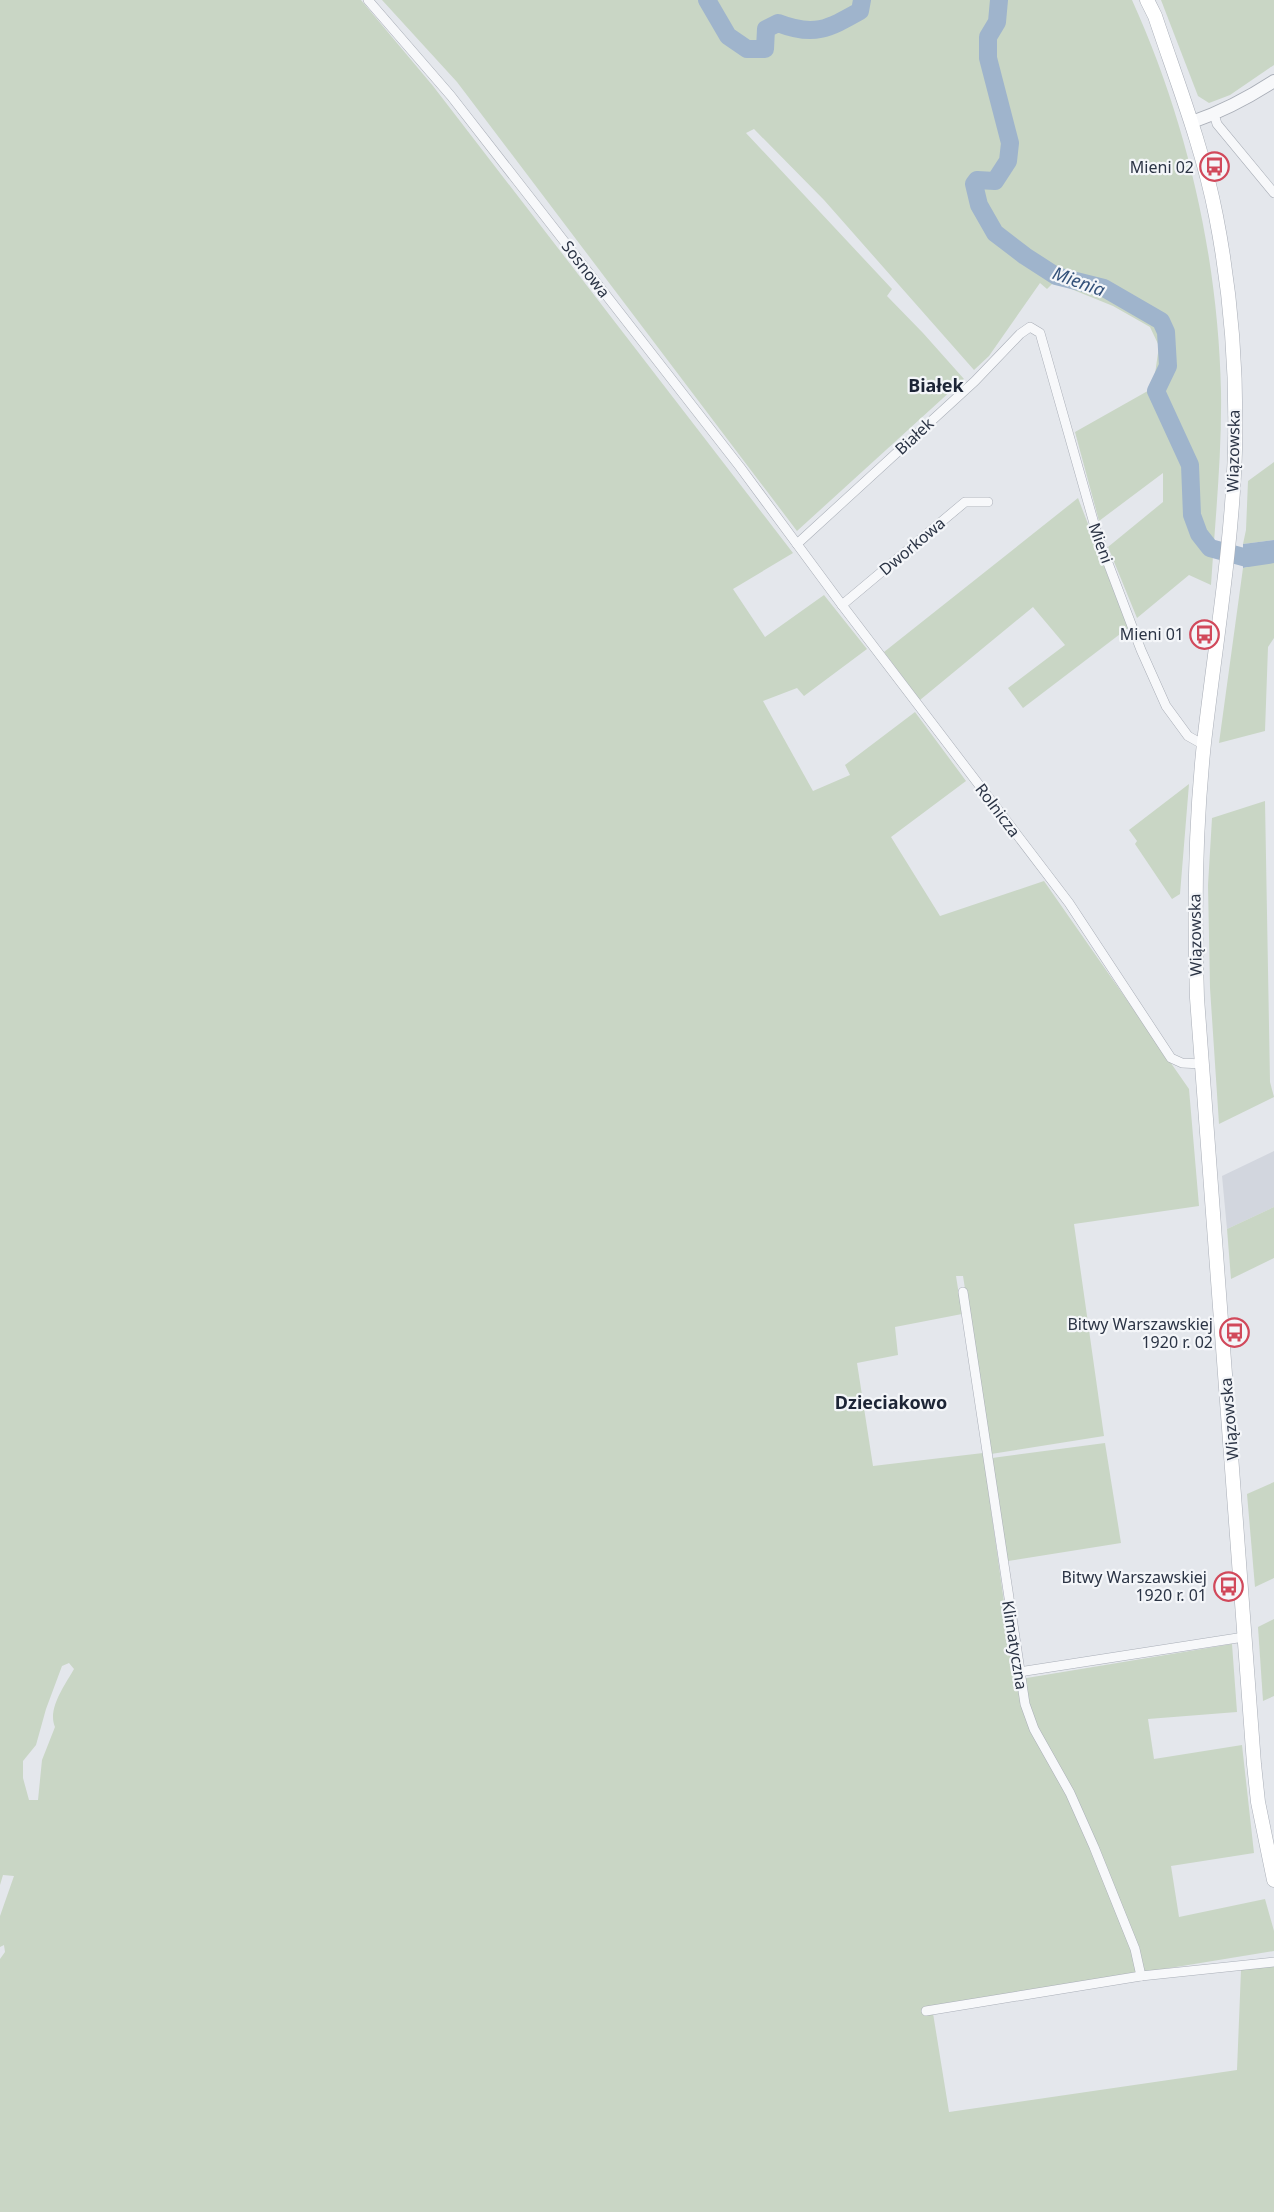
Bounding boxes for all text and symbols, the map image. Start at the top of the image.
bus stop icon: Mieni 02 [1199,151,1231,183]
place label: Mieni 02 [1130,156,1194,178]
street label: Sosnowa [557,236,615,302]
water label: Mienia [1049,260,1109,302]
district label: Białek [908,373,965,397]
street label: Wiązowska [1221,410,1245,492]
street label: Białek [890,412,938,459]
street label: Dworkowa [874,512,950,580]
street label: Mieni [1084,520,1118,566]
bus stop icon: Mieni 01 [1189,618,1221,650]
place label: Mieni 01 [1120,623,1184,645]
street label: Rolnicza [971,779,1025,841]
street label: Wiązowska [1183,894,1207,976]
place label: Bitwy Warszawskiej 1920 r. 02 [1067,1313,1213,1353]
bus stop icon: Bitwy Warszawskiej 1920 r. 02 [1218,1317,1250,1349]
street label: Wiązowska [1214,1377,1244,1461]
district label: Dzieciakowo [835,1390,947,1414]
place label: Bitwy Warszawskiej 1920 r. 01 [1061,1566,1207,1606]
bus stop icon: Bitwy Warszawskiej 1920 r. 01 [1212,1570,1244,1602]
street label: Klimatyczna [997,1599,1033,1691]

